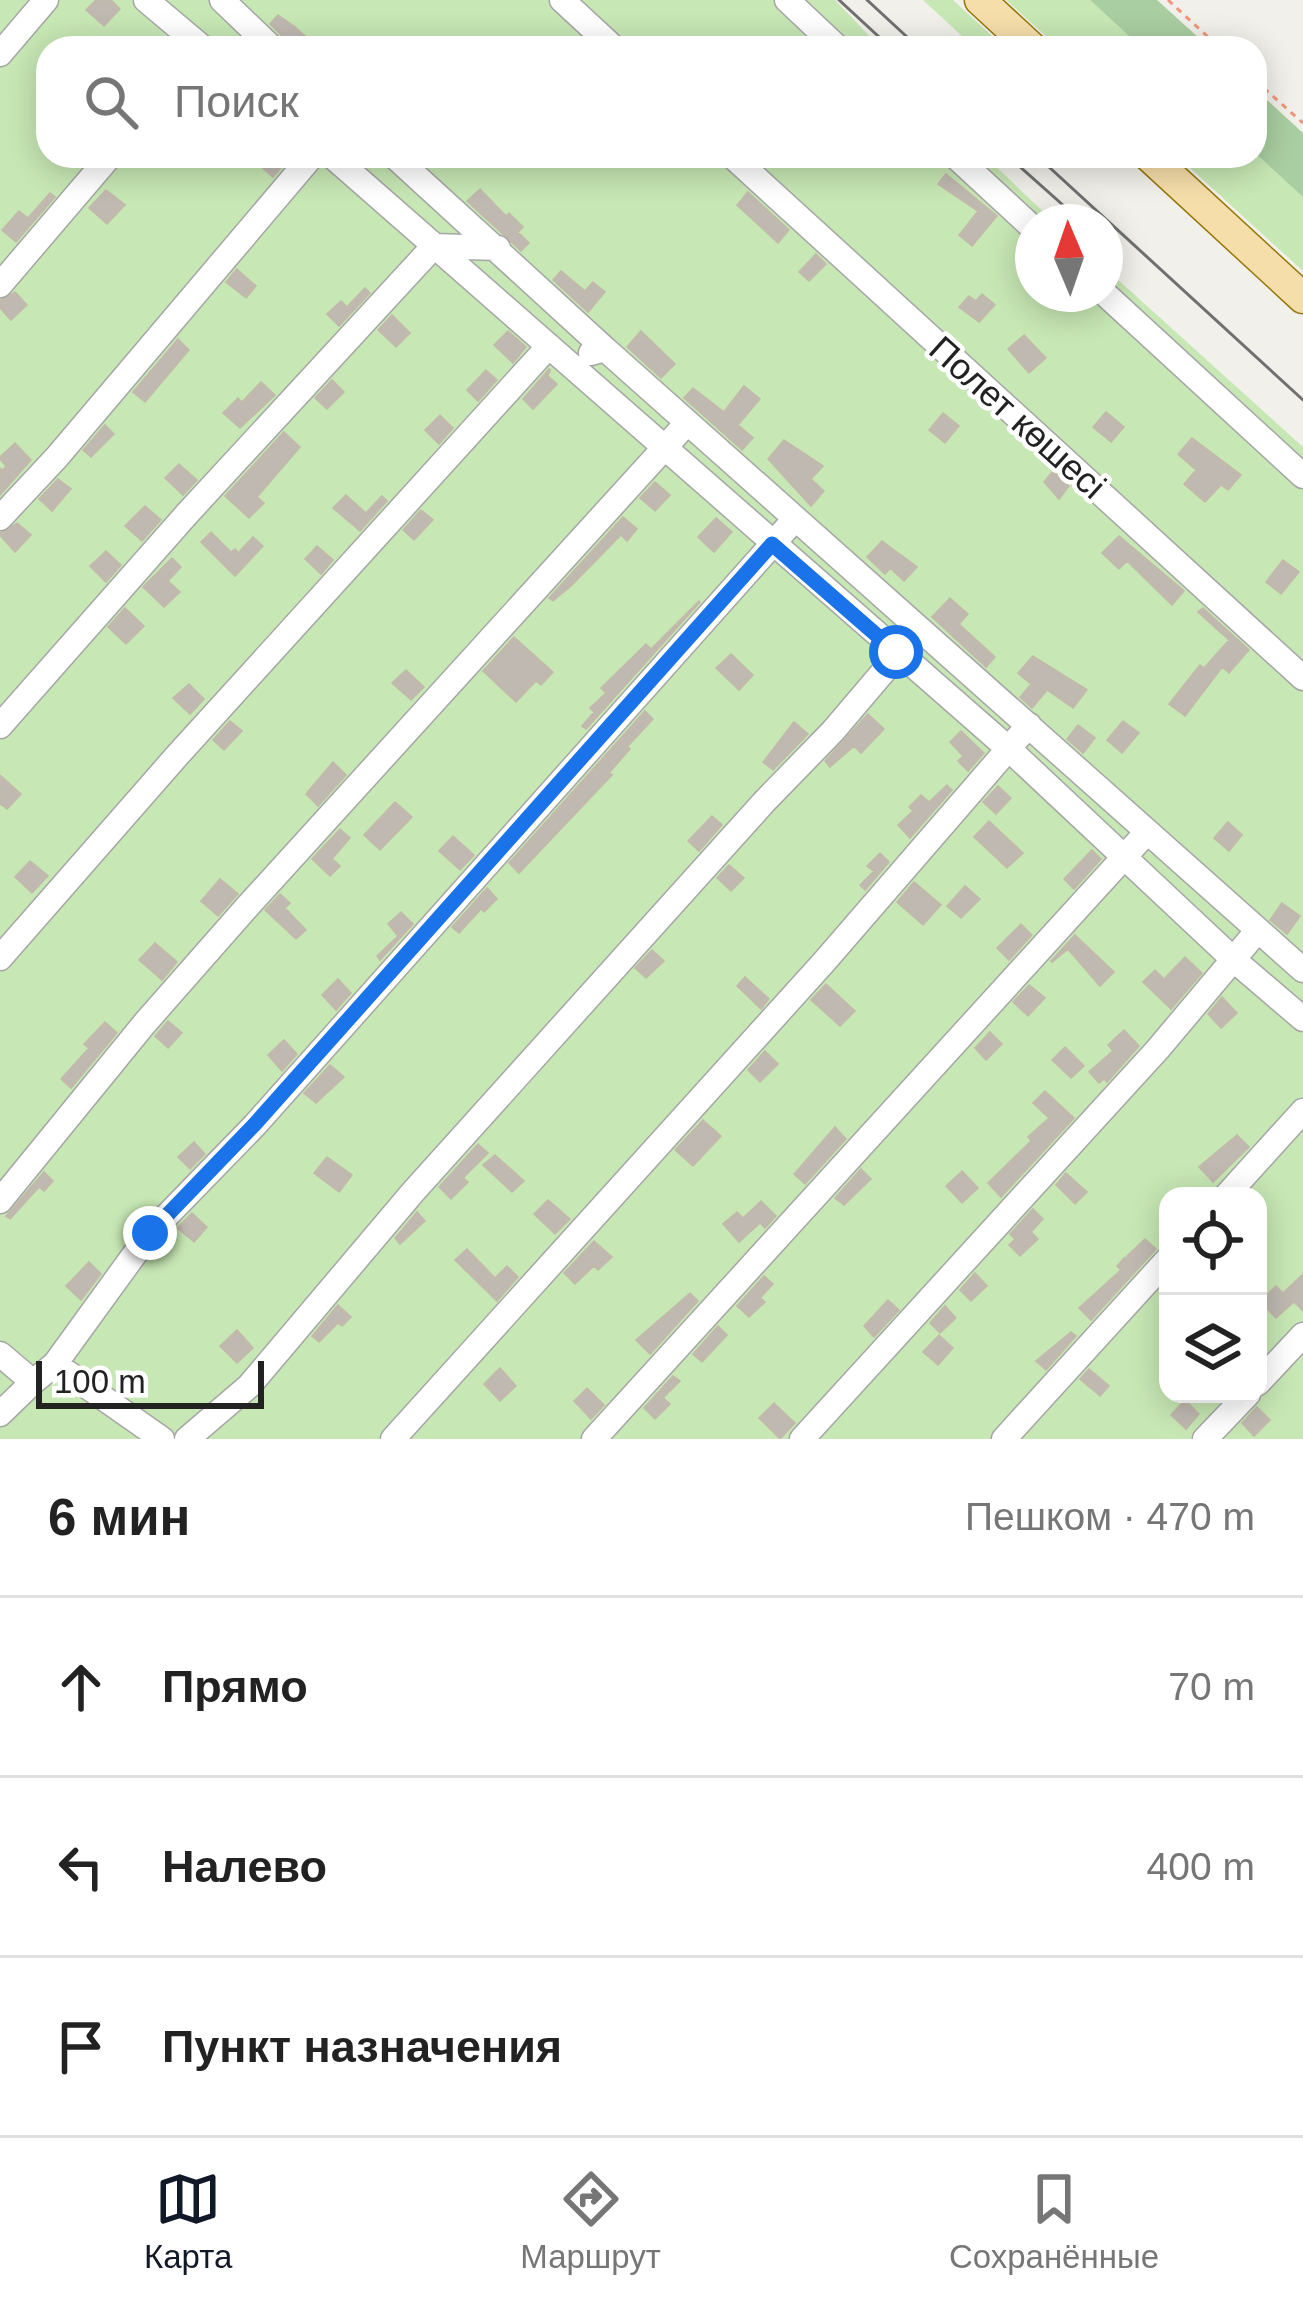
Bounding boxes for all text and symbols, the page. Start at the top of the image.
search box [36,36,1267,168]
icon: search [78,69,144,135]
text: Поиск [174,76,299,127]
north arrow [1015,204,1123,312]
street label: Полет көшесі [921,328,1114,507]
route start [869,625,923,679]
map controls [1159,1187,1267,1403]
button: locate [1159,1187,1267,1295]
route end [123,1206,177,1260]
button: layers [1159,1295,1267,1403]
scale bar [36,1355,264,1408]
text: 100 m [54,1363,146,1400]
text: 6 мин [48,1489,190,1546]
text: Пешком · 470 m [965,1495,1255,1538]
icon: ahead [48,1654,114,1720]
text: Прямо [162,1661,308,1712]
text: 70 m [1168,1665,1255,1708]
icon: left [48,1834,114,1900]
text: Налево [162,1841,327,1892]
text: 400 m [1147,1845,1255,1888]
icon: arrive [48,2014,114,2080]
text: Пункт назначения [162,2021,562,2072]
tab: Карта [144,2166,232,2276]
tab: Маршрут [520,2166,661,2276]
tab: Сохранённые [949,2166,1159,2276]

